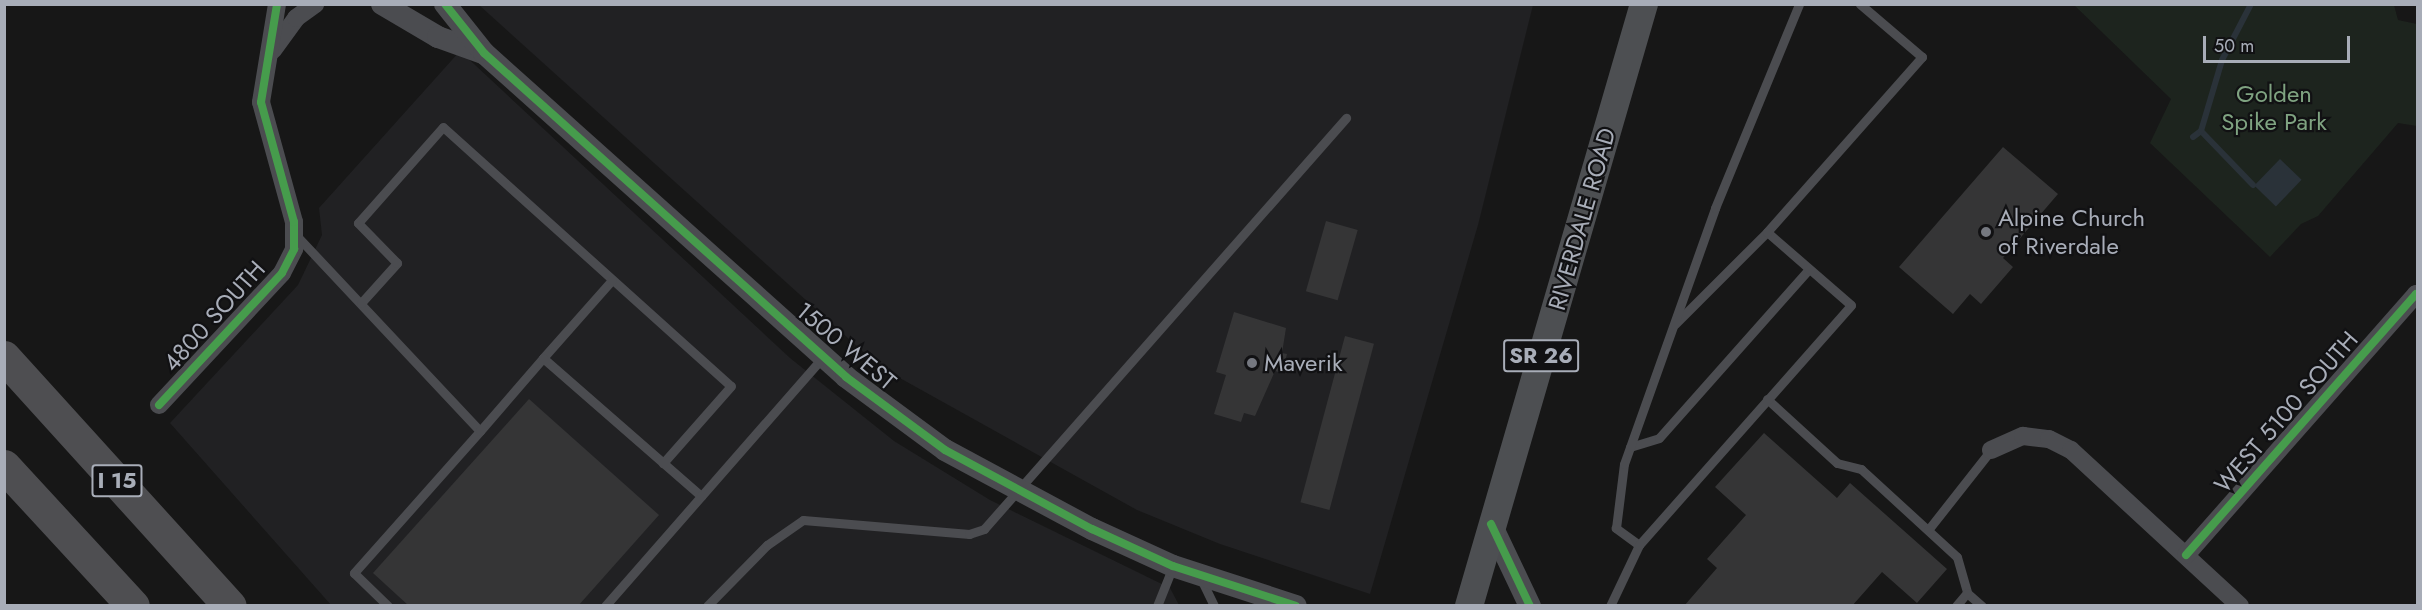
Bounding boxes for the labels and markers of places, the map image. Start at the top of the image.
place label: Alpine Church of Riverdale [1998,204,2145,260]
marker: Alpine Church of Riverdale [1979,225,1993,239]
place label: Maverik [1264,349,1342,377]
marker: Maverik [1245,356,1259,370]

